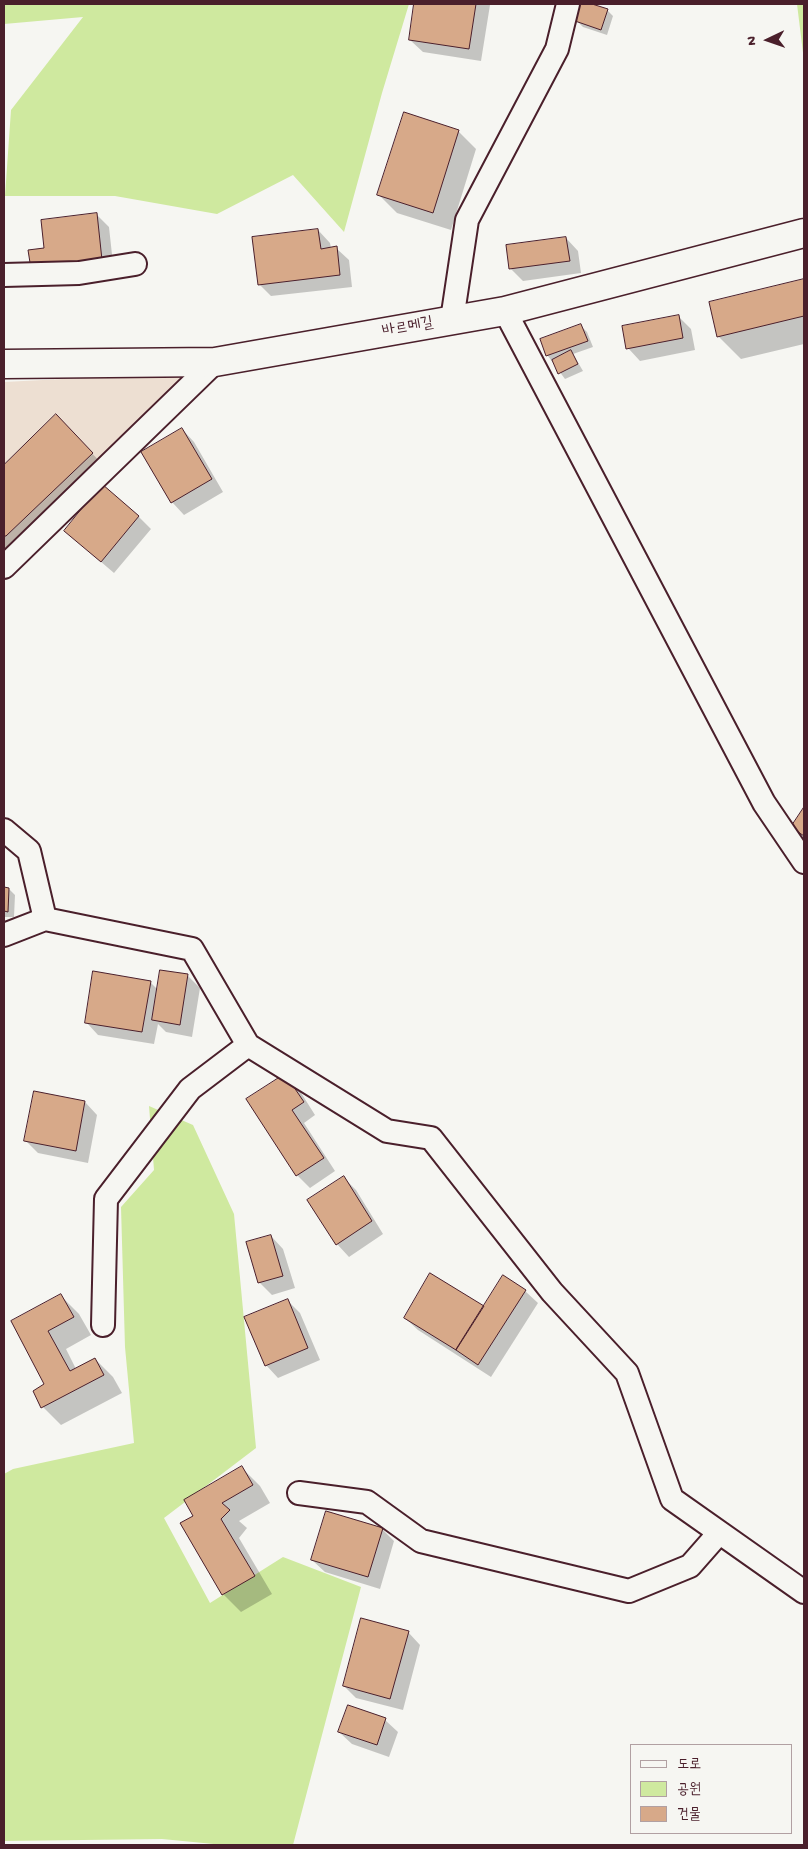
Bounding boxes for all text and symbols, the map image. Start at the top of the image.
north arrow [743,15,793,65]
text: N [744,36,761,46]
street label: 바르메길 [381,314,435,342]
legend [630,1744,793,1834]
text: 도로 [677,1756,701,1774]
text: 공원 [677,1781,701,1799]
text: 건물 [677,1806,701,1824]

